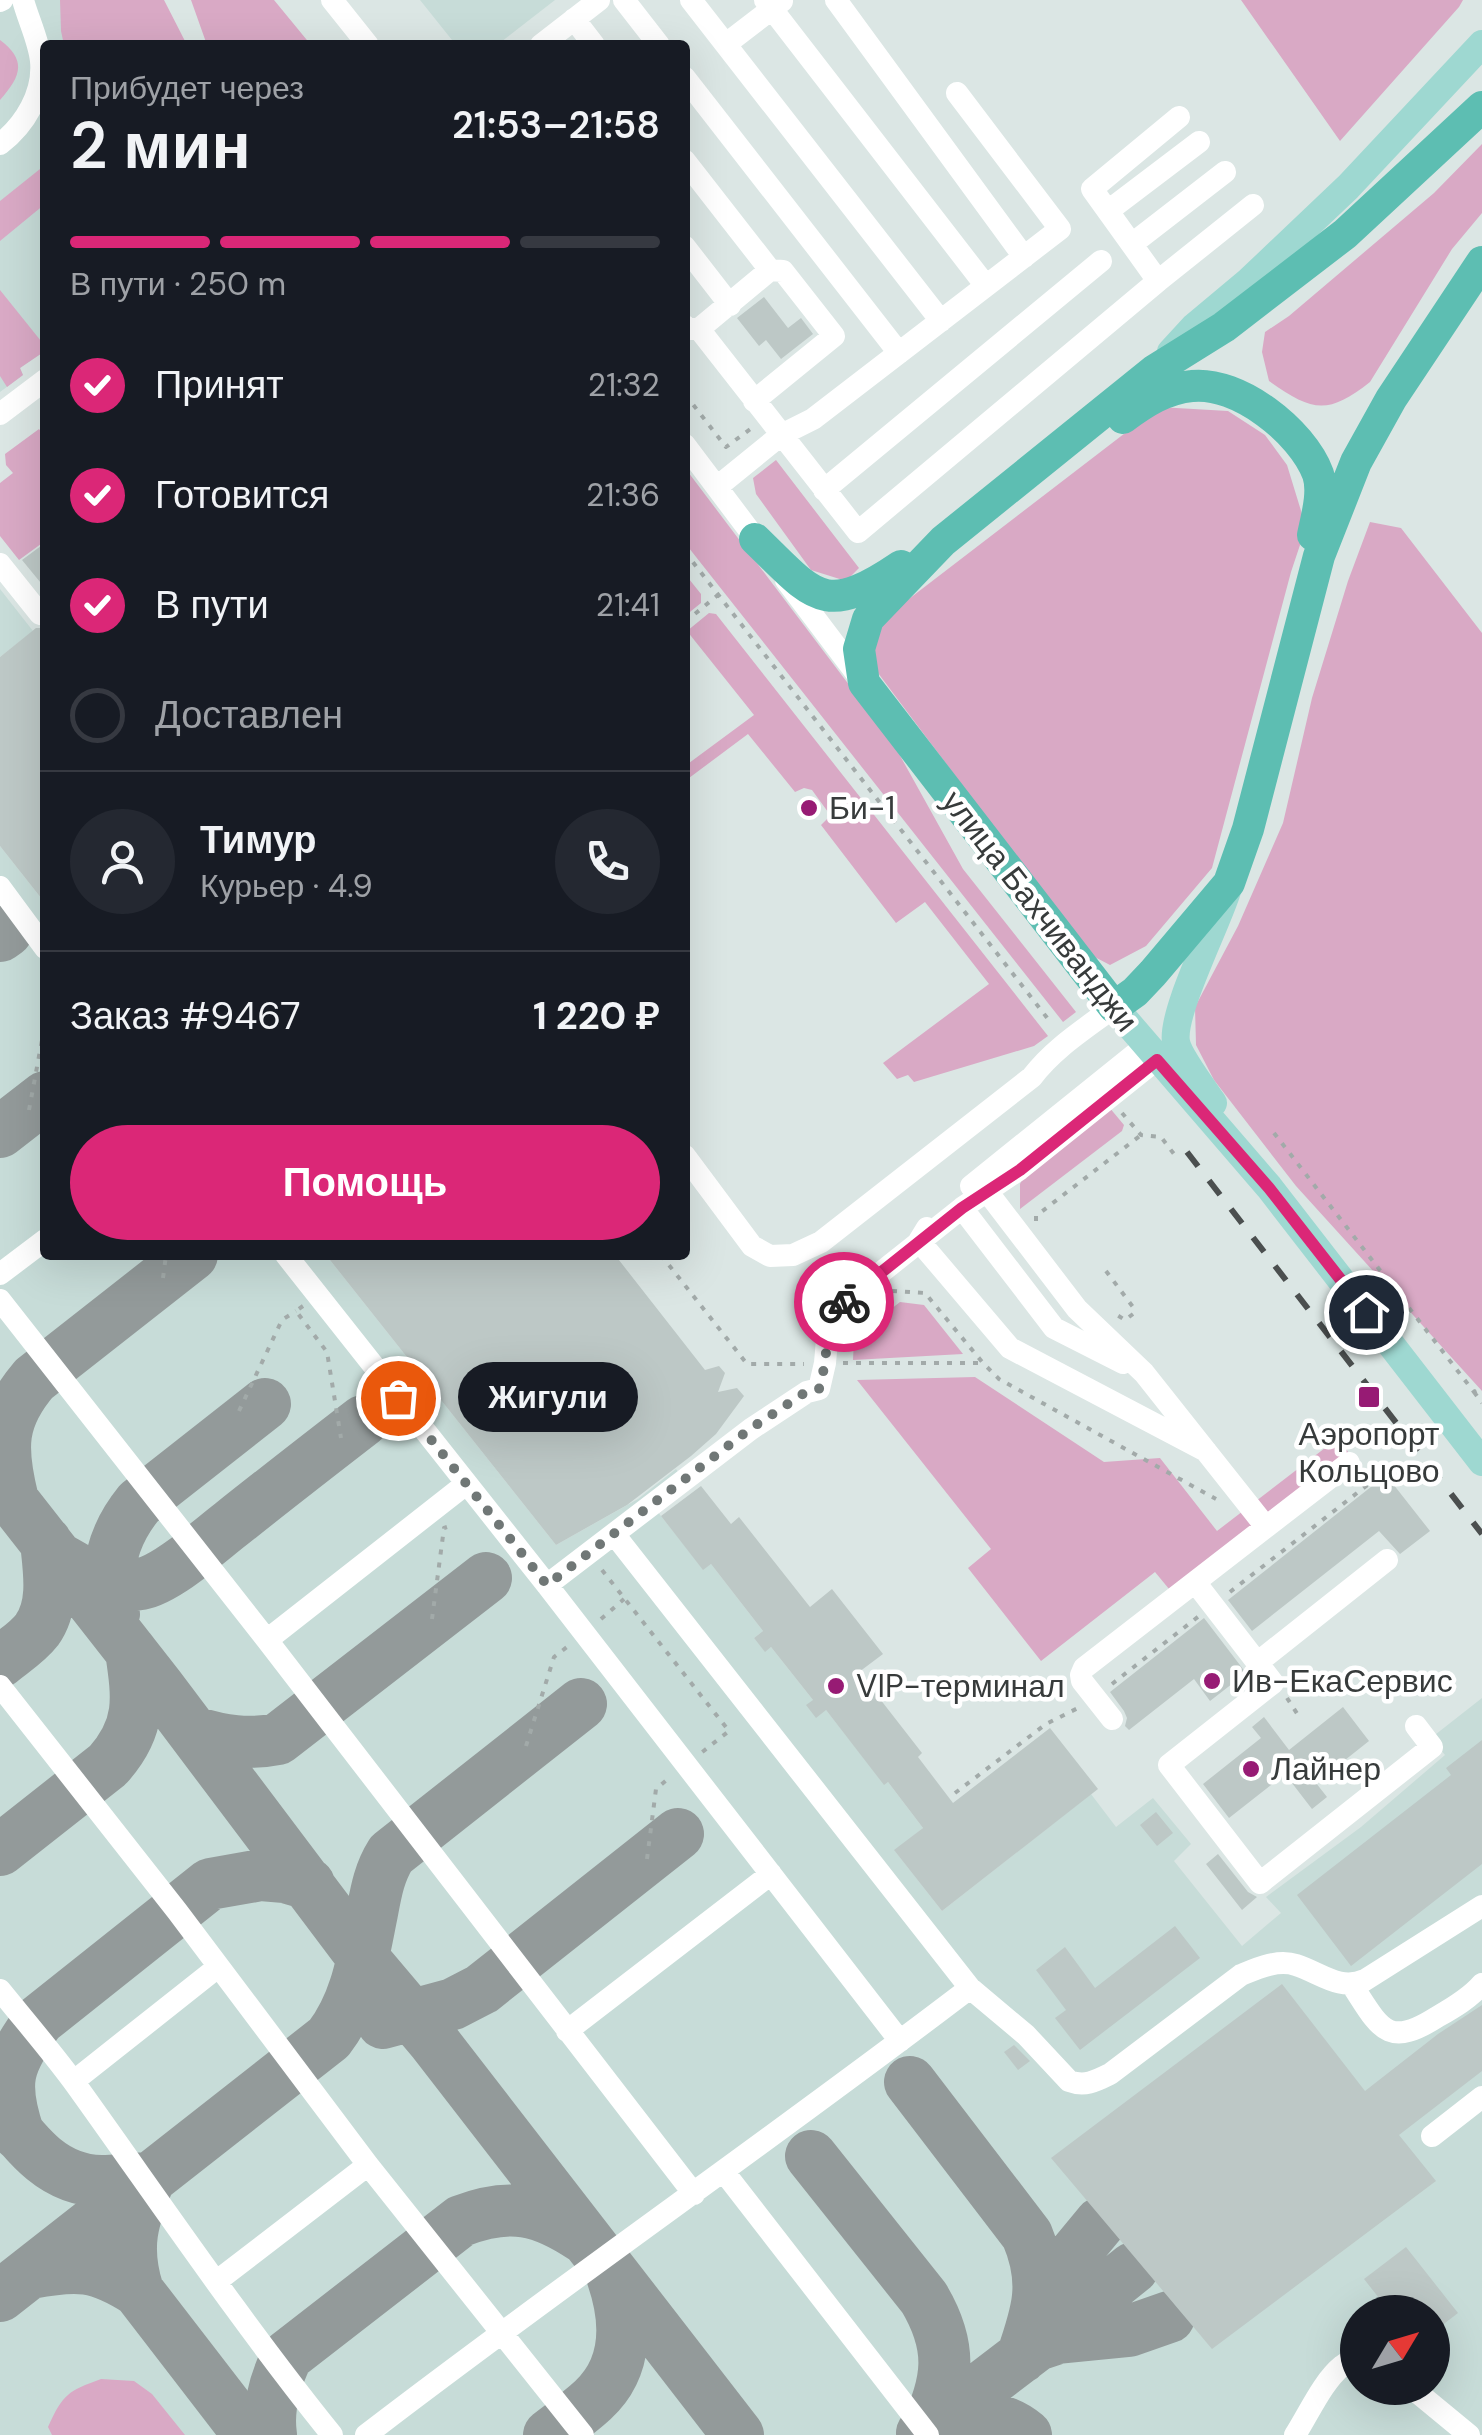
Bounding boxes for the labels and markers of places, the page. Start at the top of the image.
place label: Би-1 [829,787,895,829]
marker: Би-1 [798,797,820,819]
pin [1324,1270,1409,1355]
pin [356,1356,441,1441]
callout: Жигули [458,1363,638,1433]
marker: Аэропорт Кольцово [1356,1384,1382,1410]
place label: Аэропорт Кольцово [1298,1413,1440,1492]
place label: Ив-ЕкаСервис [1232,1660,1453,1702]
place label: VIP-терминал [856,1665,1065,1707]
marker: Ив-ЕкаСервис [1201,1670,1223,1692]
marker: VIP-терминал [825,1675,847,1697]
place label: Лайнер [1271,1748,1381,1790]
marker: Лайнер [1240,1758,1262,1780]

